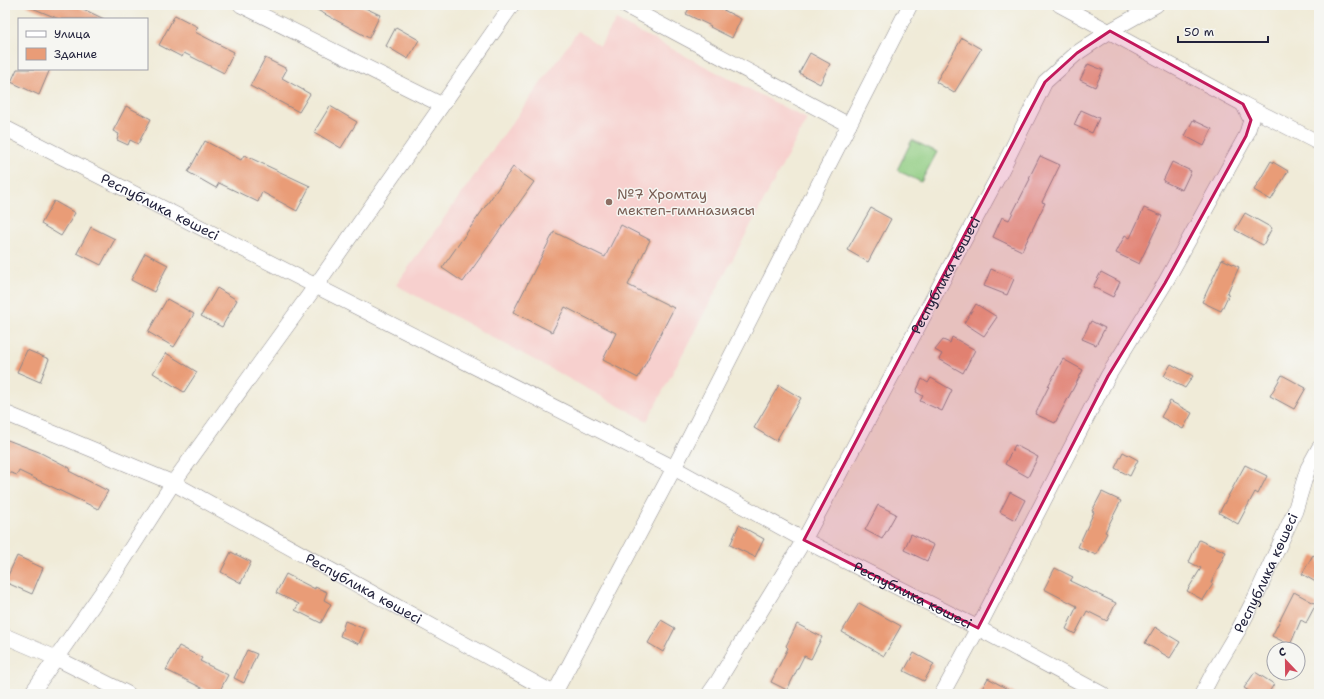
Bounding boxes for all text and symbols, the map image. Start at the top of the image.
legend [18,18,148,70]
scale bar [1178,18,1268,44]
text: 50 m [1184,24,1214,40]
text: Улица [54,26,91,42]
text: Здание [54,46,98,62]
street label: Республика көшесі [98,169,222,244]
place label: №7 Хромтау мектеп-гимназиясы [617,185,755,219]
marker: №7 Хромтау мектеп-гимназиясы [604,197,614,207]
street label: Республика көшесі [907,213,984,337]
street label: Республика көшесі [1230,510,1302,636]
street label: Республика көшесі [302,549,425,628]
street label: Республика көшесі [850,558,975,633]
north arrow [1266,641,1306,681]
text: С [1276,644,1289,660]

